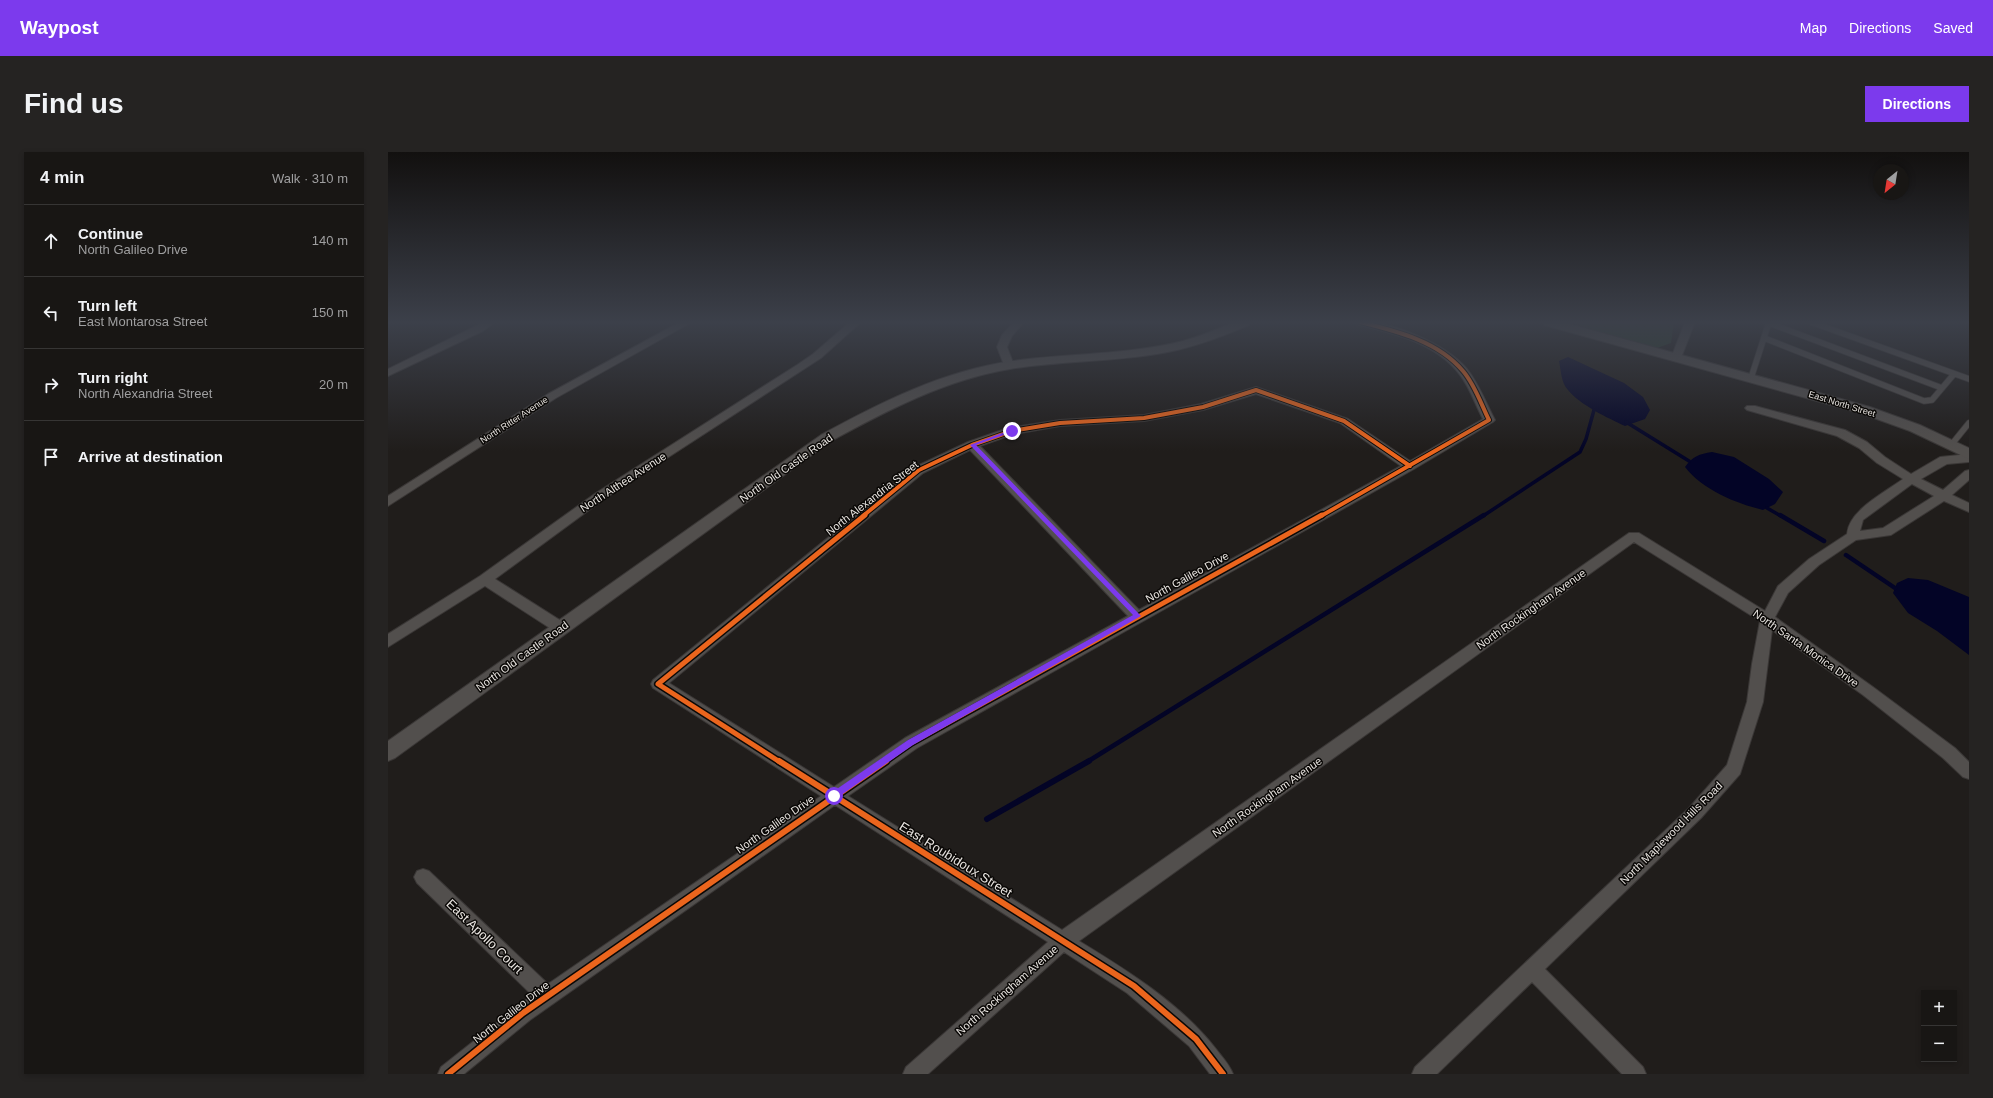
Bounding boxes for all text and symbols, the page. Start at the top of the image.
text: Waypost [20,17,98,38]
text: Map [1800,20,1827,36]
text: Directions [1849,20,1911,36]
text: Saved [1933,20,1973,36]
button: Directions [1865,86,1969,122]
text: Find us [24,88,124,119]
north arrow [1873,164,1909,200]
text: 4 min [40,168,84,187]
text: Walk · 310 m [272,171,348,186]
text: Continue [78,225,143,242]
icon: ahead [40,230,62,252]
text: 140 m [312,233,348,248]
text: North Galileo Drive [78,242,188,257]
text: Turn left [78,297,137,314]
icon: left [40,302,62,324]
text: 150 m [312,305,348,320]
text: East Montarosa Street [78,314,207,329]
text: Turn right [78,369,148,386]
icon: right [40,374,62,396]
text: 20 m [319,377,348,392]
text: North Alexandria Street [78,386,212,401]
street label: East North Street [1808,389,1877,419]
street label: North Ritter Avenue [478,394,550,446]
route end [1003,422,1021,440]
street label: North Old Castle Road [737,431,835,505]
icon: arrive [40,446,62,468]
text: Arrive at destination [78,448,223,465]
street label: North Althea Avenue [578,450,668,514]
street label: North Alexandria Street [823,458,921,538]
street label: North Galileo Drive [1143,549,1231,605]
street label: North Rockingham Avenue [1474,567,1588,651]
street label: North Santa Monica Drive [1751,607,1861,689]
street label: North Old Castle Road [474,619,570,693]
street label: North Rockingham Avenue [1210,755,1324,839]
street label: North Maplewood Hills Road [1617,779,1725,887]
route start [825,787,843,805]
street label: North Galileo Drive [733,792,817,856]
street label: East Roubidoux Street [897,819,1015,900]
street label: East Apollo Court [443,896,526,977]
street label: North Rockingham Avenue [954,943,1060,1037]
street label: North Galileo Drive [471,979,551,1045]
map controls [1921,990,1957,1062]
button: + [1921,990,1957,1026]
button: − [1921,1026,1957,1062]

